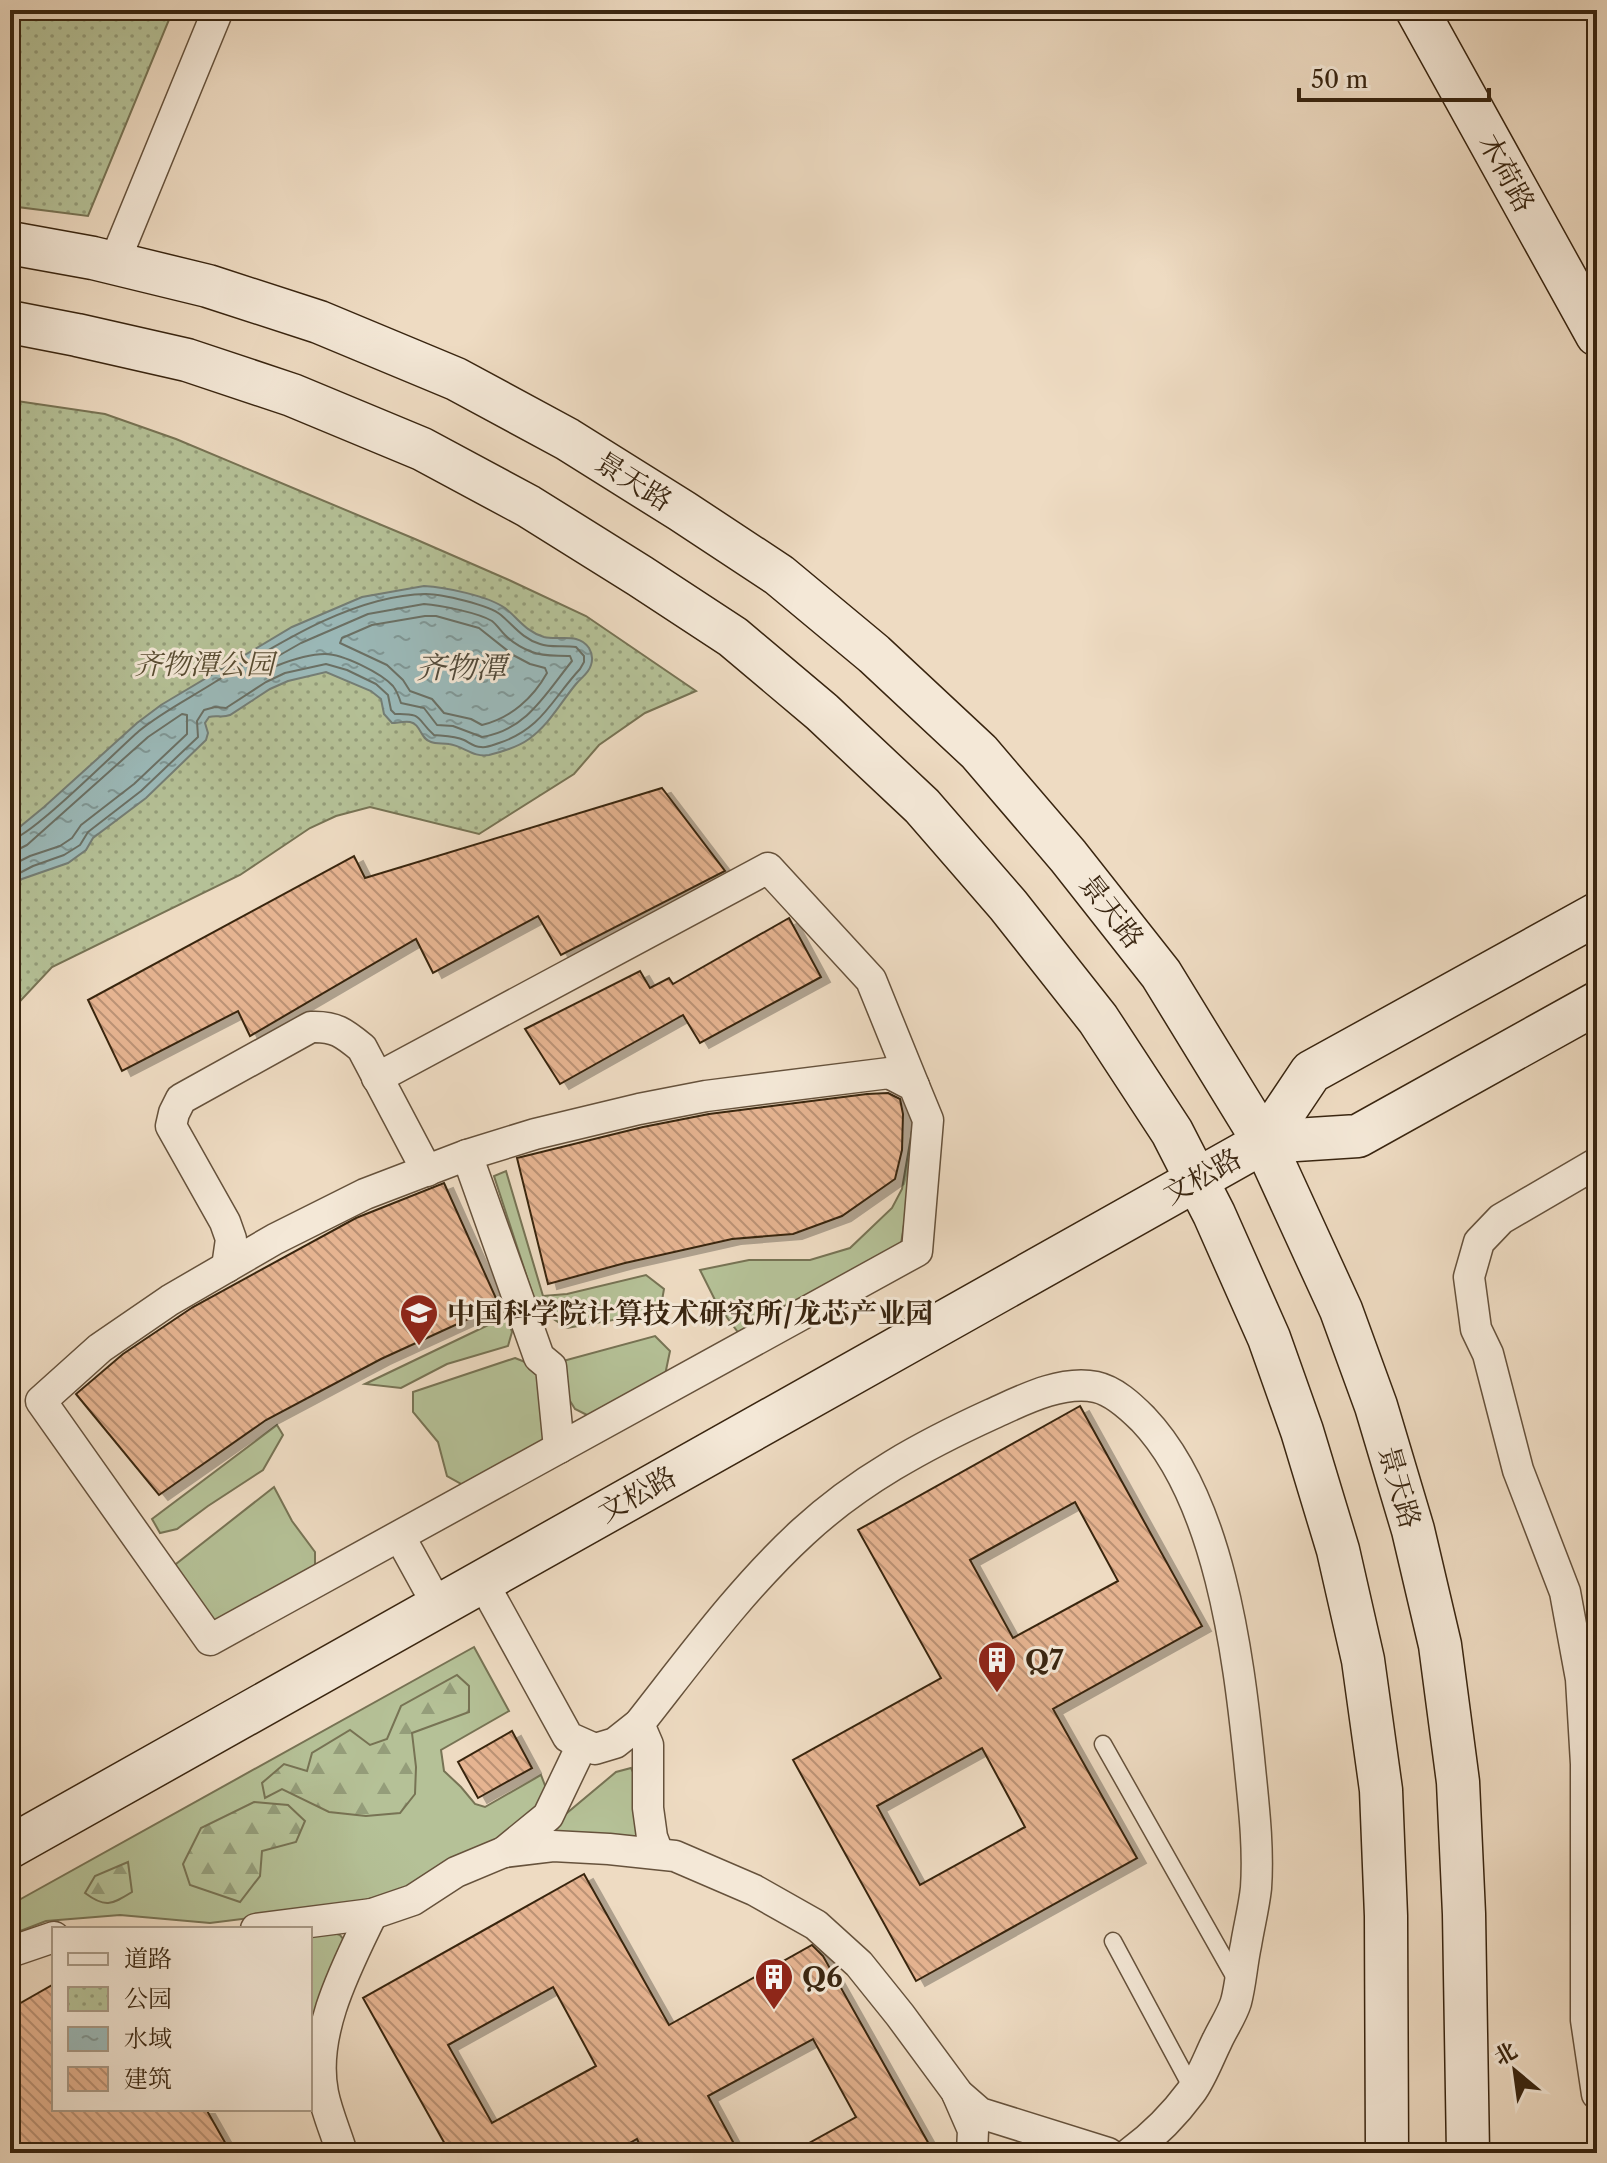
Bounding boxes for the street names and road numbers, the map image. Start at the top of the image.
street label: 木荷路 [1472,128,1542,218]
street label: 景天路 [589,444,679,518]
street label: 景天路 [1073,867,1151,955]
street label: 文松路 [1157,1141,1247,1211]
street label: 景天路 [1372,1442,1428,1532]
street label: 文松路 [592,1459,682,1529]

